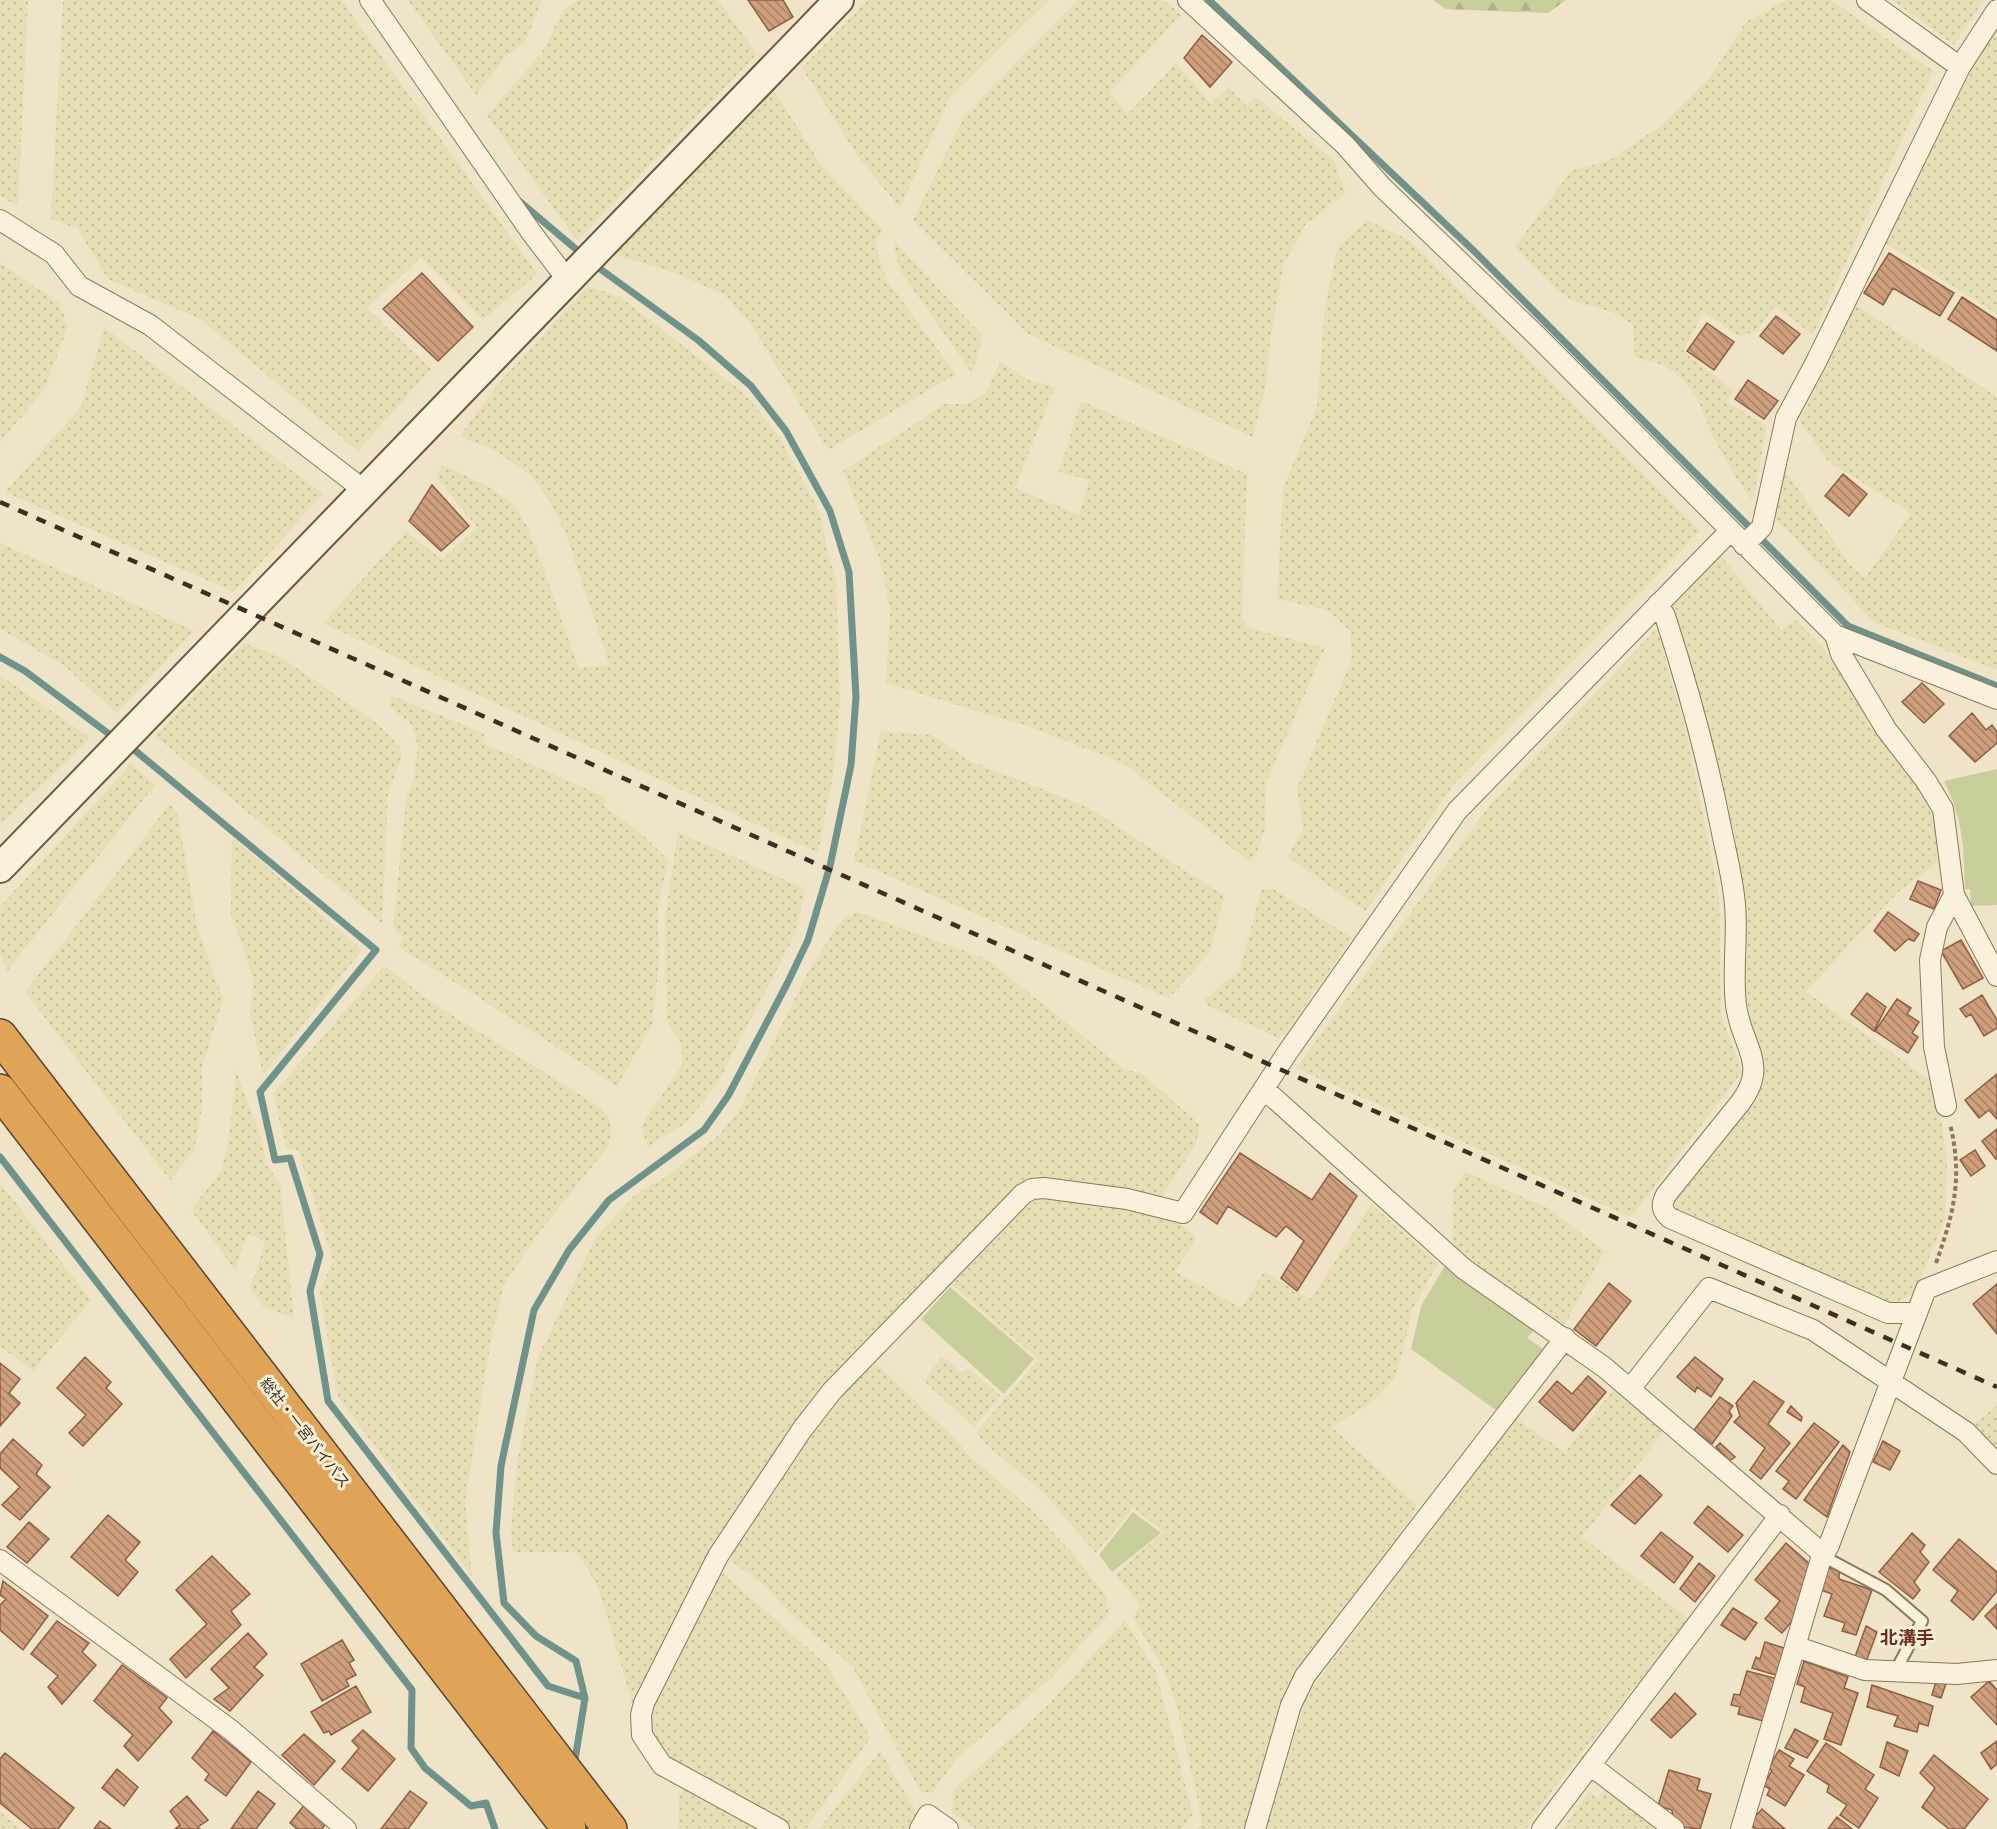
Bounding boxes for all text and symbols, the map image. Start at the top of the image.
street label: 総社・一宮バイパス [256,1374,354,1492]
district label: 北溝手 [1880,1626,1934,1649]

